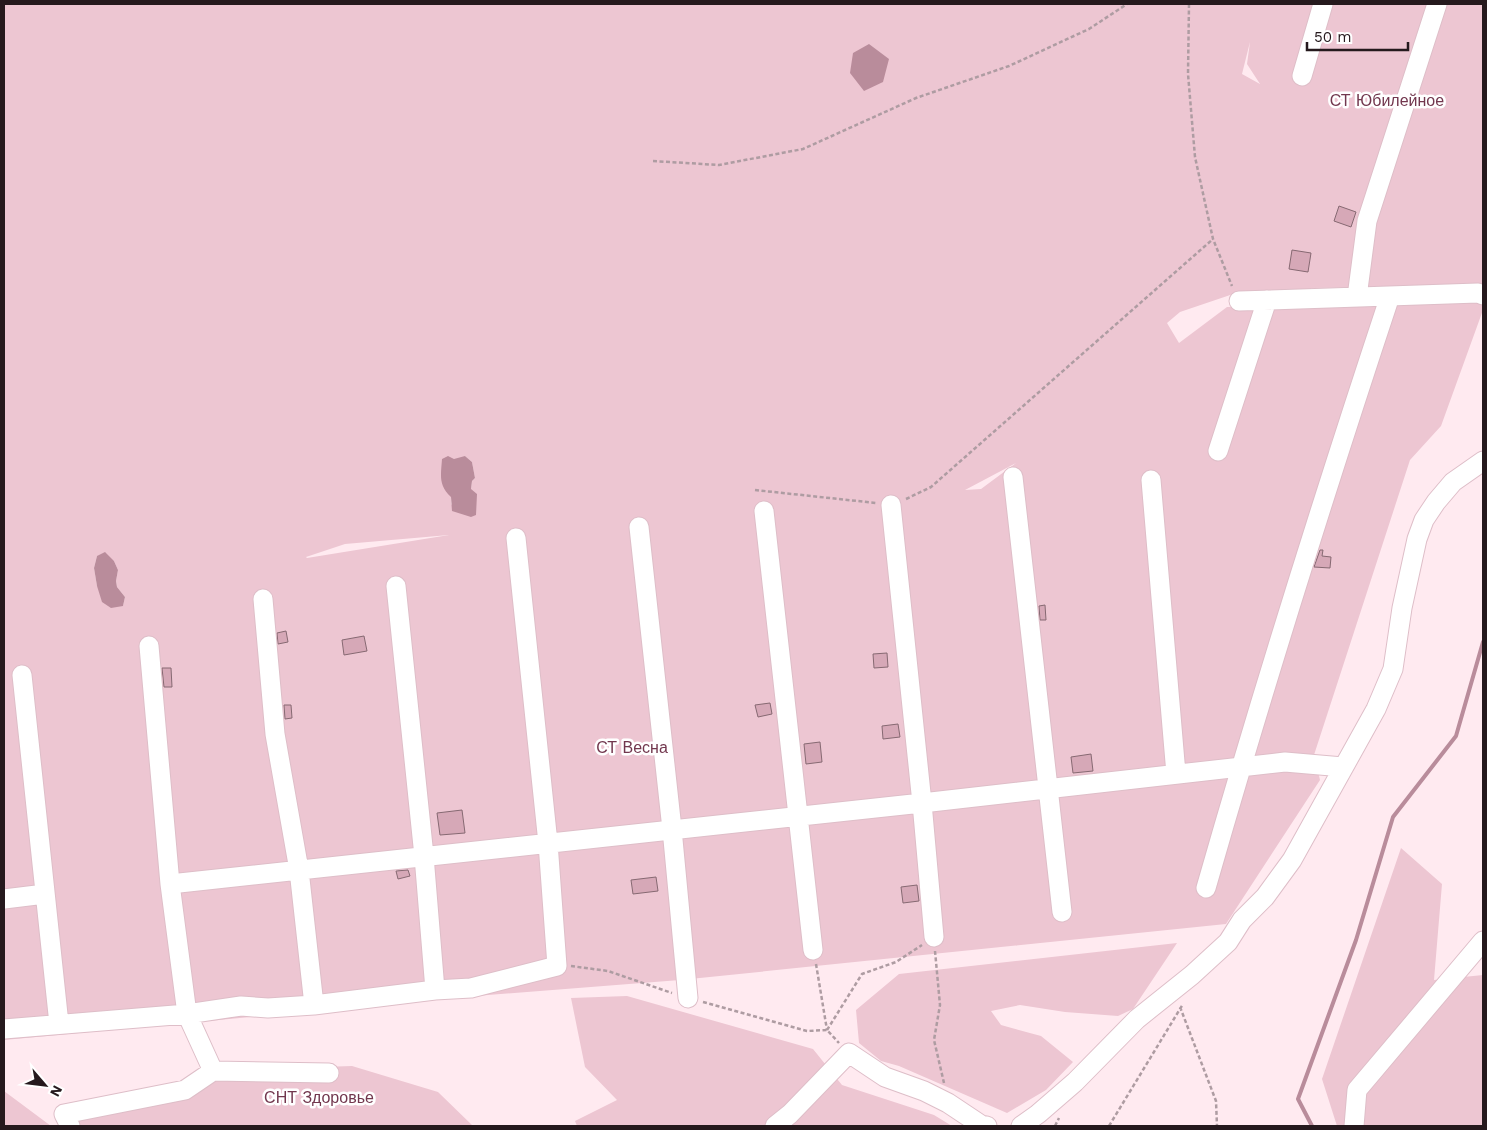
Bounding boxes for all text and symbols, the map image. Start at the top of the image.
scale bar [1307,20,1408,52]
text: 50 m [1314,28,1351,46]
park label: СТ Юбилейное [1330,91,1444,110]
park label: СТ Весна [596,738,668,757]
north arrow [20,1060,70,1110]
text: N [47,1083,66,1099]
park label: СНТ Здоровье [264,1088,374,1107]

